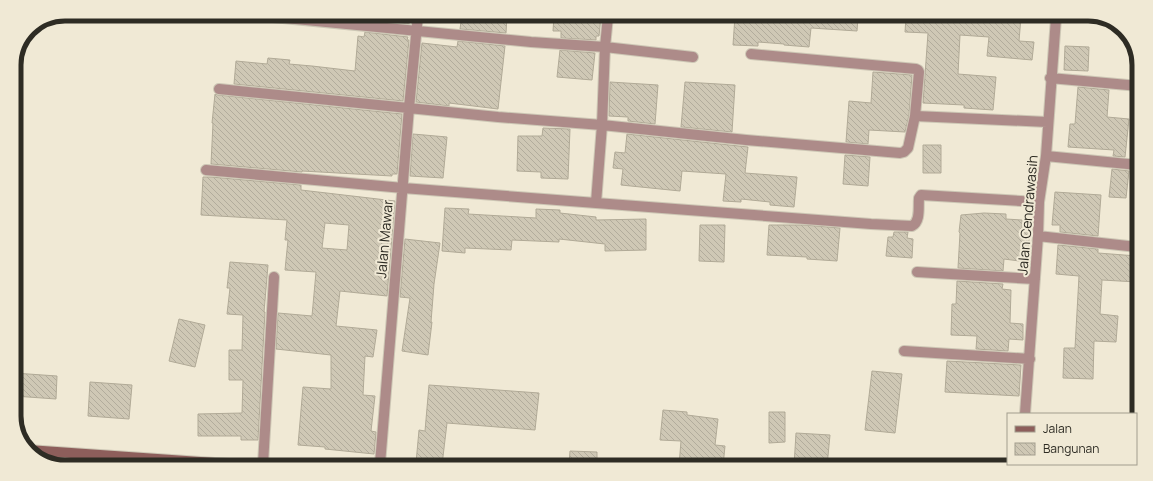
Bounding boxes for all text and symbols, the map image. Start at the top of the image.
street label: Jalan Cendrawasih [1012,154,1042,276]
street label: Jalan Mawar [371,199,397,279]
legend [1007,413,1137,465]
text: Jalan [1043,420,1072,437]
text: Bangunan [1043,440,1099,457]

